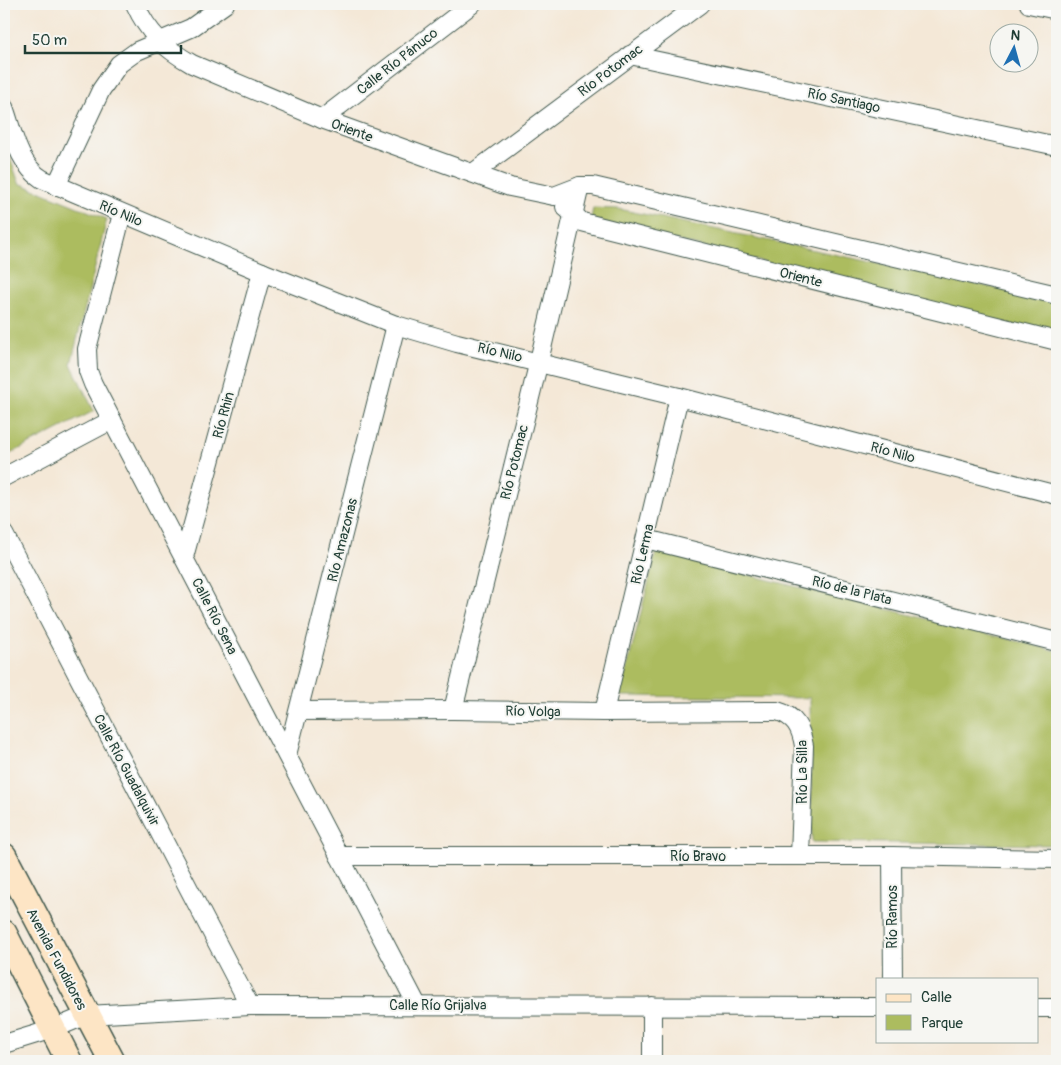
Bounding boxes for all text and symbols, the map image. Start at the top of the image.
scale bar [25,22,181,54]
north arrow [988,22,1038,72]
street label: Calle Río Pánuco [353,24,442,98]
text: N [1010,27,1021,45]
text: 50 m [32,31,67,50]
street label: Río Potomac [575,41,646,100]
street label: Río Santiago [806,84,882,117]
street label: Oriente [329,115,375,146]
street label: Río Nilo [97,197,145,230]
street label: Oriente [778,264,824,291]
street label: Río Nilo [476,339,524,366]
street label: Río Rhin [209,390,238,440]
street label: Río Potomac [497,423,532,501]
street label: Río Nilo [869,438,917,467]
street label: Río Amazonas [324,496,361,584]
street label: Río Lerma [627,522,658,586]
street label: Río de la Plata [810,572,894,609]
street label: Calle Río Sena [188,575,241,657]
street label: Río Volga [505,703,561,720]
street label: Calle Río Guadalquivir [90,711,163,829]
street label: Río La Silla [794,740,811,804]
street label: Río Bravo [670,848,726,865]
street label: Río Ramos [884,885,901,949]
street label: Avenida Fundidores [23,905,91,1014]
legend [876,978,1038,1042]
text: Calle [921,988,952,1007]
street label: Calle Río Grijalva [389,997,487,1014]
text: Parque [921,1014,964,1033]

